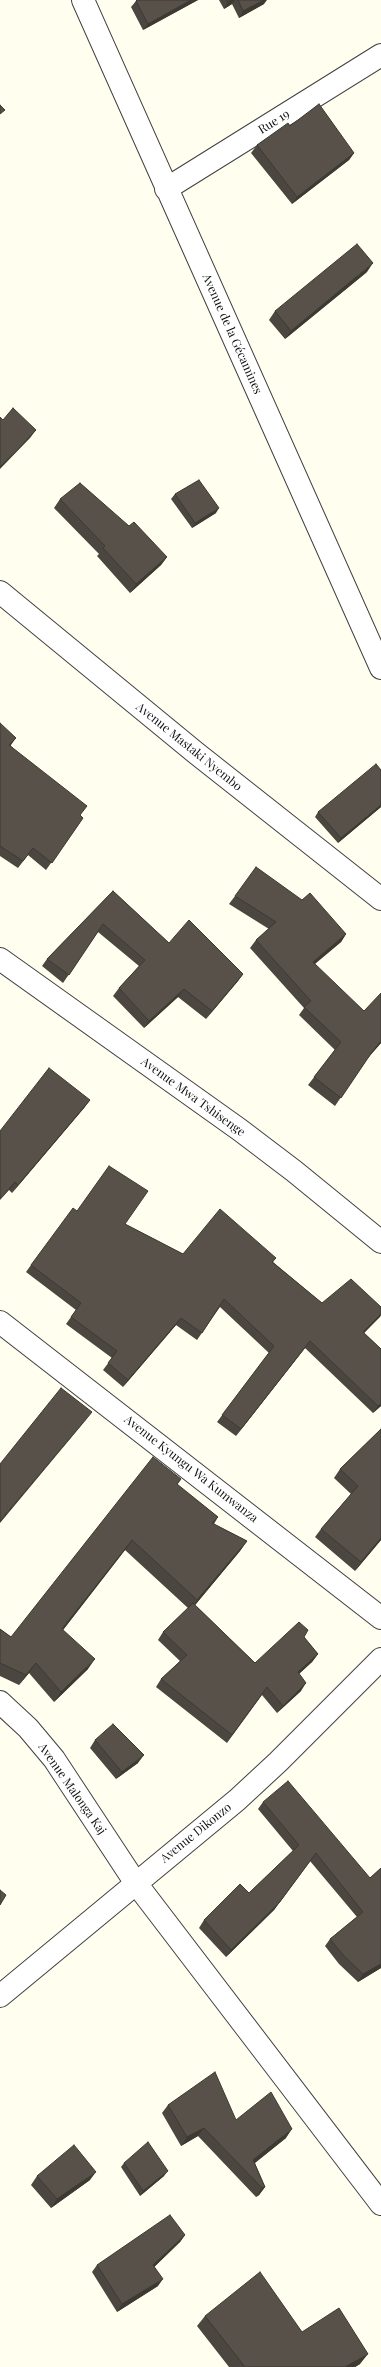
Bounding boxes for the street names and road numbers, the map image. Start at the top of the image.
street label: Rue 19 [256,107,292,137]
street label: Avenue de la Gécamines [199,272,265,396]
street label: Avenue Mastaki Nyembo [133,700,245,794]
street label: Avenue Mwa Tshisenge [138,1054,248,1140]
street label: Avenue Kyungu Wa Kumwanza [121,1412,261,1526]
street label: Avenue Malonga Kaj [35,1741,109,1837]
street label: Avenue Dikonzo [158,1800,234,1866]

